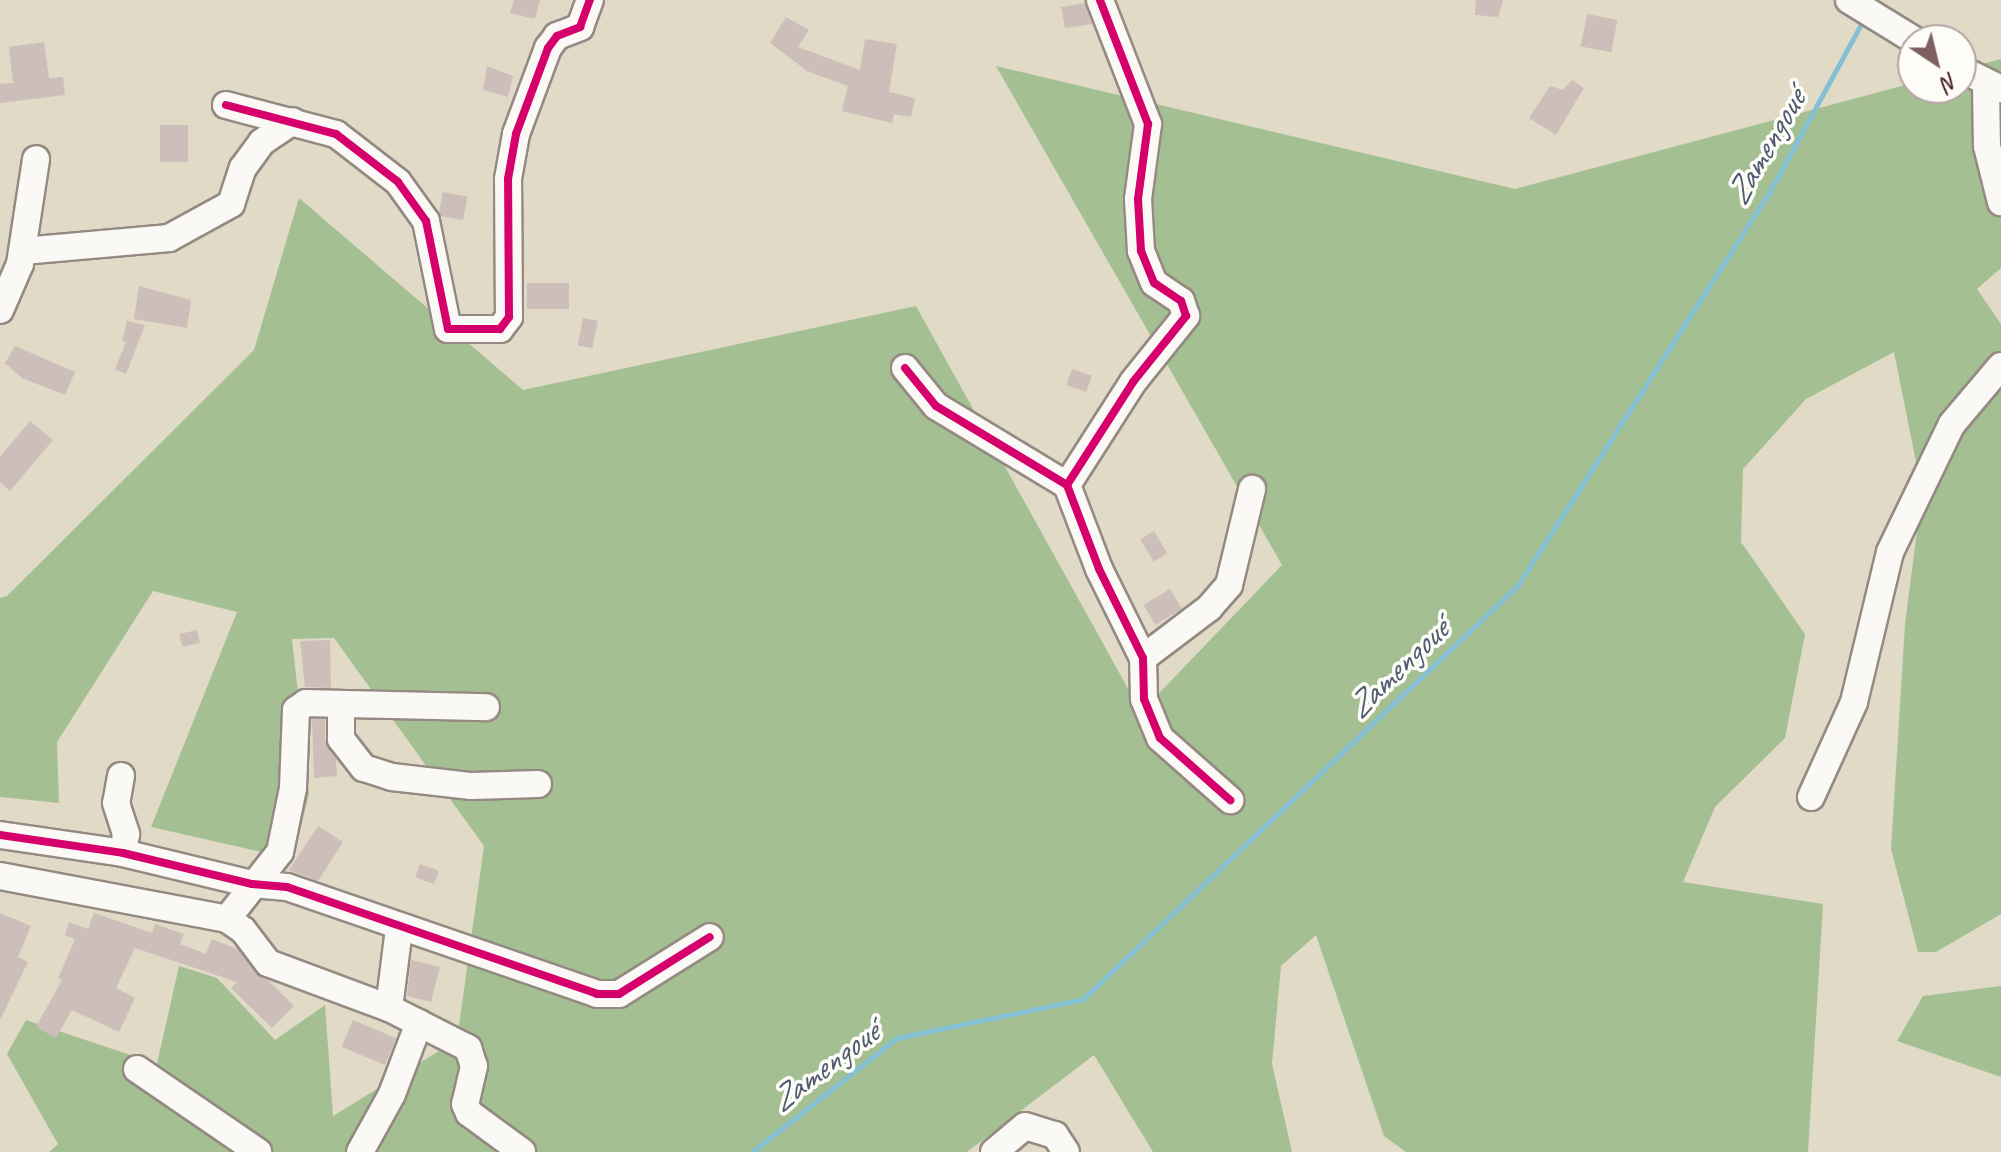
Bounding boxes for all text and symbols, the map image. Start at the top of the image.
north arrow [1897,24,1977,104]
text: N [1936,67,1963,97]
water label: Zamengoué [1716,83,1814,211]
water label: Zamengoué [1338,610,1456,726]
water label: Zamengoué [762,1012,886,1120]

